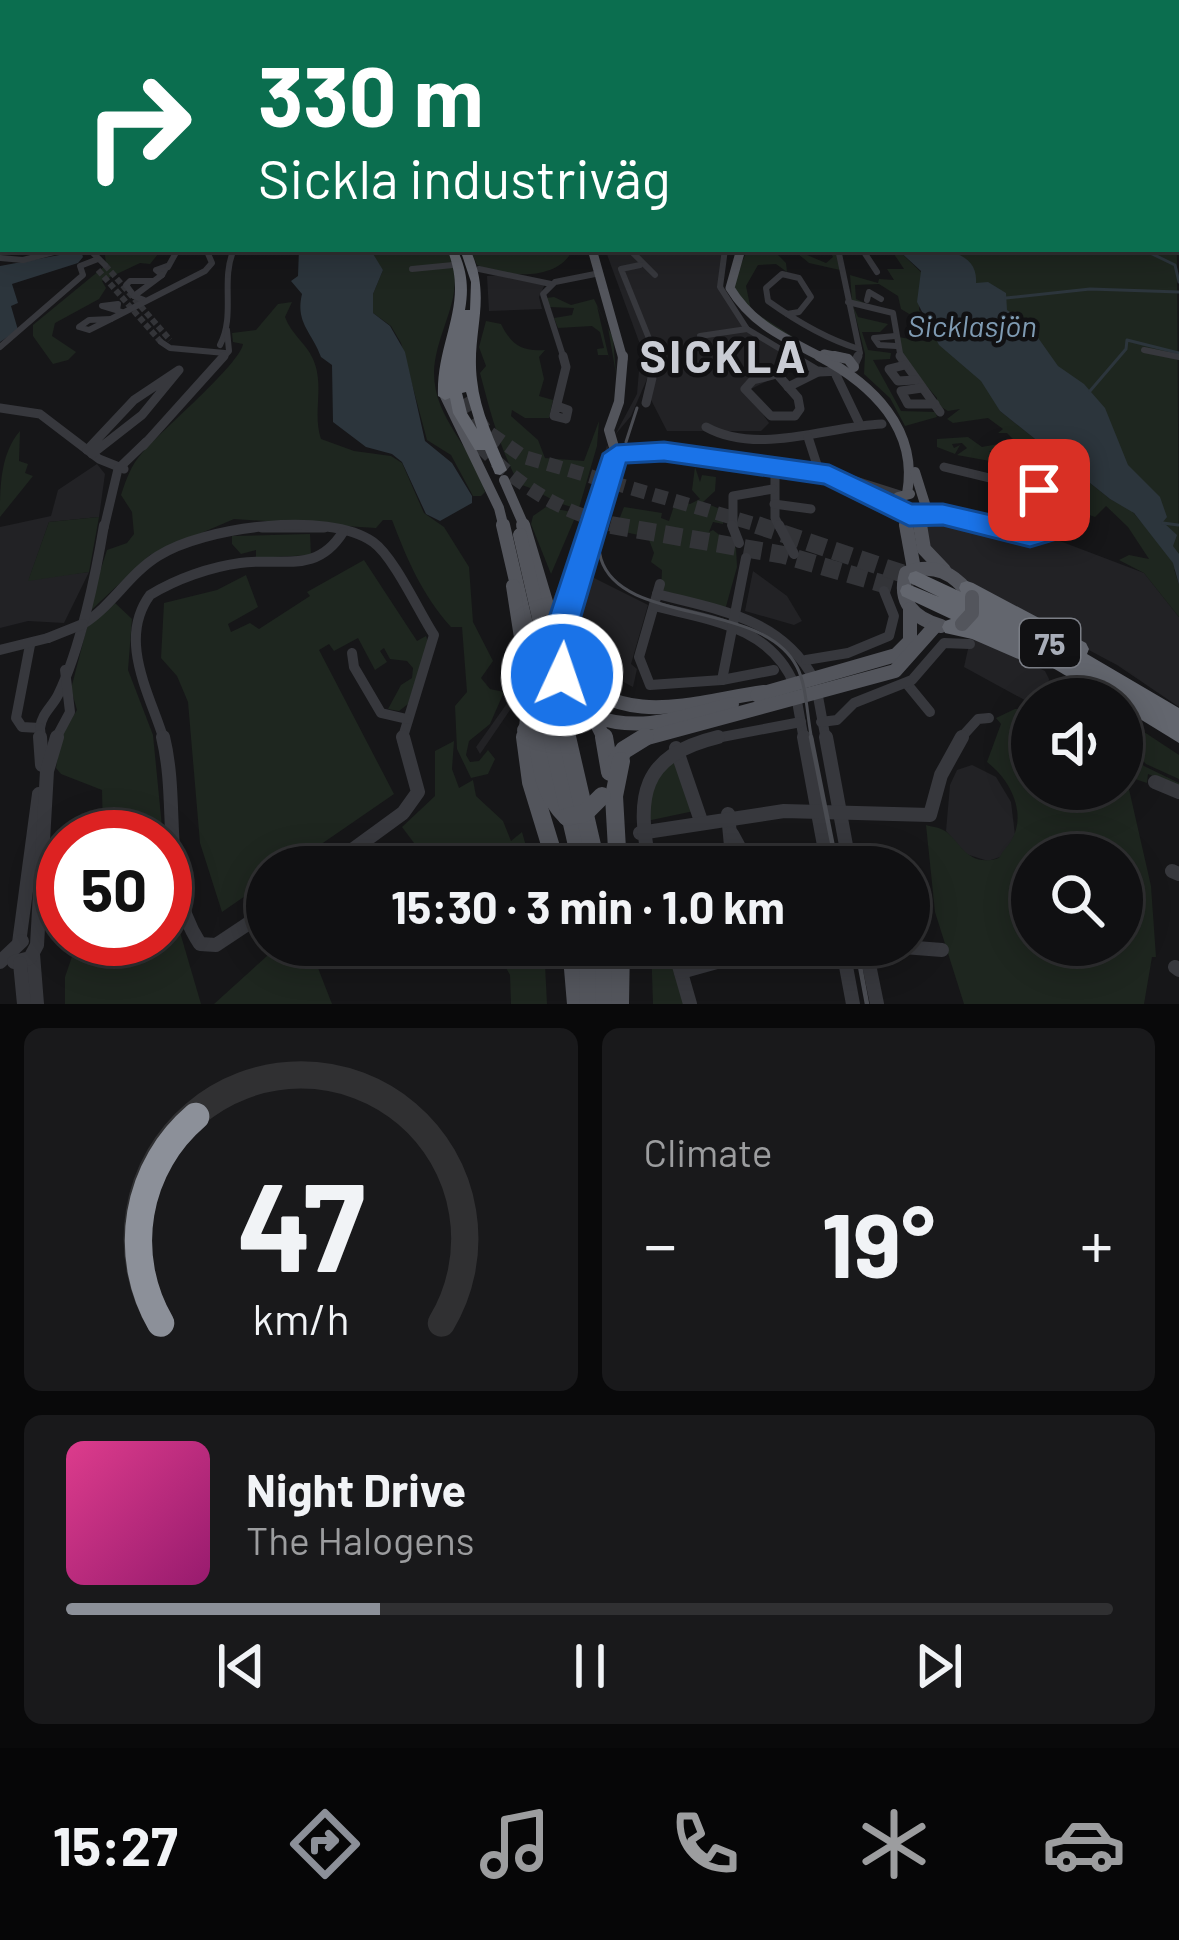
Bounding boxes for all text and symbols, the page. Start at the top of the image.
text: 330 m [258,43,484,144]
icon: right [60,48,216,204]
text: Sickla industriväg [258,145,671,210]
water label: Sicklasjön [907,307,1037,343]
district label: SICKLA [640,328,808,382]
pin [988,439,1090,541]
icon: arrive [1006,457,1072,523]
position arrow [499,612,625,738]
road number: 75 [1020,619,1080,667]
map controls [1011,678,1143,966]
button: sound [1011,678,1143,810]
speed limit sign: 50 [36,810,192,966]
button: search [1011,834,1143,966]
text: 15:30 · 3 min · 1.0 km [391,879,785,933]
text: Climate [644,1128,773,1175]
text: 47 [237,1147,365,1297]
text: 19° [822,1188,935,1296]
text: − [644,1203,677,1282]
text: + [1080,1203,1113,1282]
text: km/h [252,1291,349,1343]
text: Night Drive [246,1462,466,1516]
text: The Halogens [246,1516,475,1563]
icon: previous [208,1633,274,1699]
icon: pause [557,1633,623,1699]
icon: next [906,1633,972,1699]
icon: directions [283,1802,367,1886]
icon: music [473,1802,557,1886]
icon: phone [663,1802,747,1886]
icon: climate [852,1802,936,1886]
icon: car [1042,1802,1126,1886]
text: 15:27 [53,1812,178,1877]

